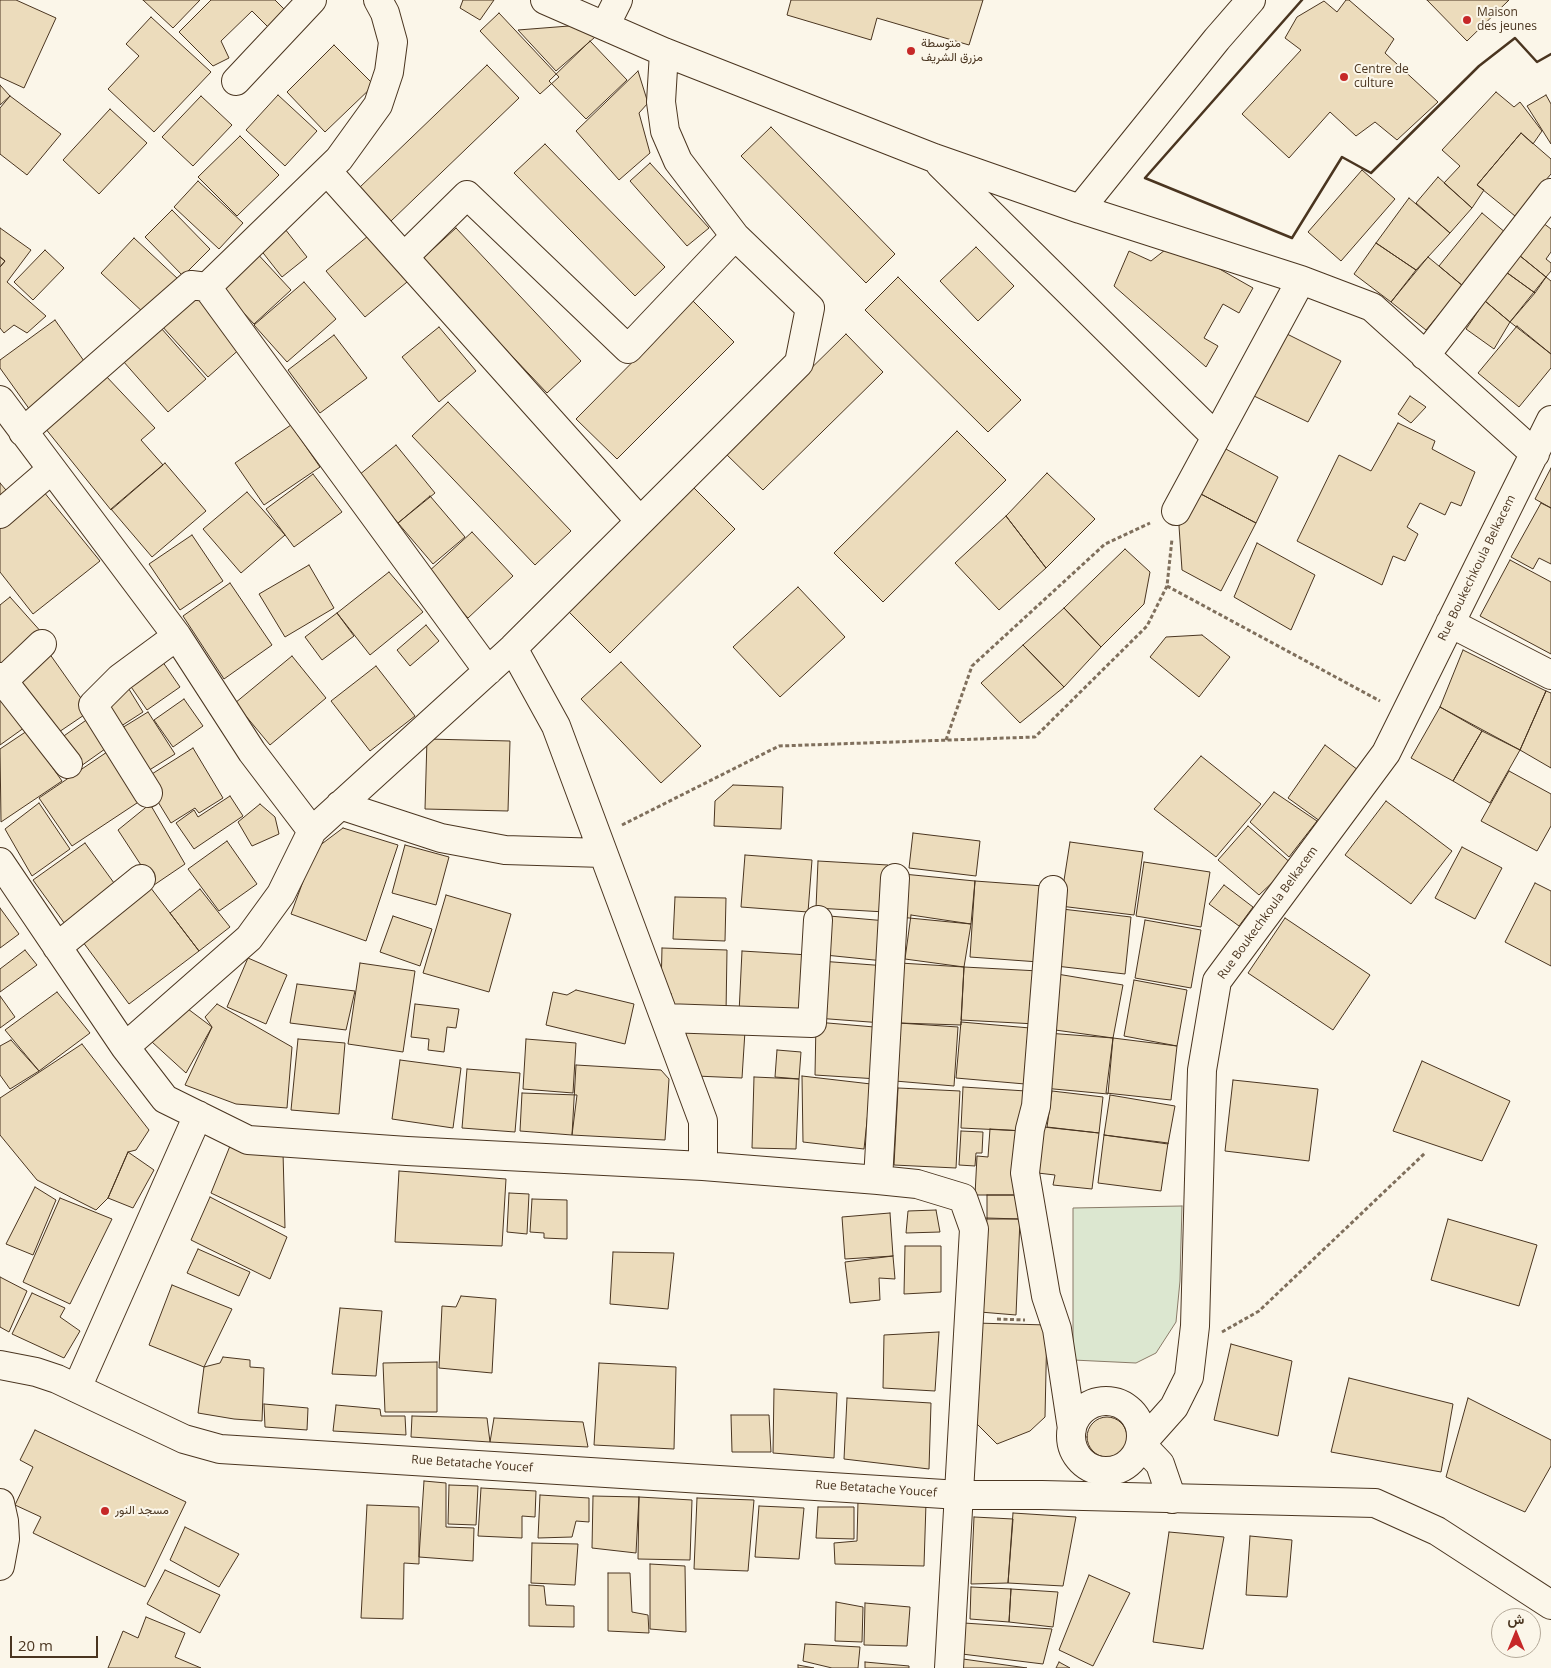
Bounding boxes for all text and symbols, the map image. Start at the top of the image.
place label: Maison des jeunes [1477,6,1537,34]
marker: Maison des jeunes [1461,14,1473,26]
place label: متوسطة مزرق الشريف [921,37,983,65]
marker: متوسطة مزرق الشريف [905,45,917,57]
place label: Centre de culture [1354,63,1409,91]
marker: Centre de culture [1338,71,1350,83]
street label: Rue Boukechkoula Belkacem [1435,493,1519,643]
street label: Rue Boukechkoula Belkacem [1215,844,1321,982]
street label: Rue Betatache Youcef [411,1453,533,1475]
street label: Rue Betatache Youcef [815,1478,937,1500]
place label: مسجد النور [115,1504,169,1518]
marker: مسجد النور [99,1505,111,1517]
north arrow [1491,1608,1541,1658]
text: ش [1508,1609,1524,1628]
scale bar [12,1626,100,1658]
text: 20 m [18,1635,53,1655]

